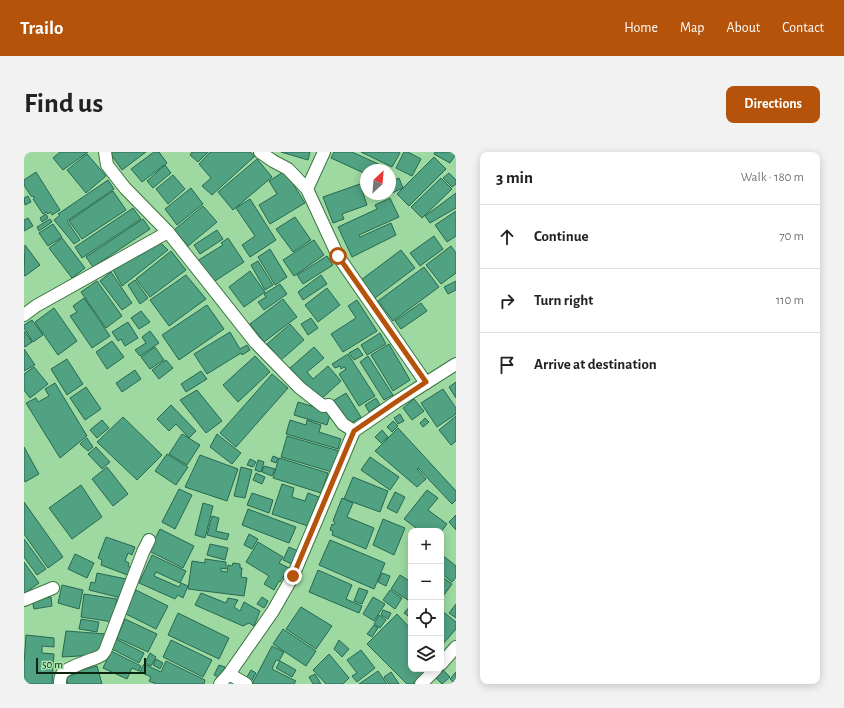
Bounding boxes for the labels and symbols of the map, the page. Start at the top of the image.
north arrow [360,164,396,200]
route start [329,247,347,265]
route end [284,567,302,585]
scale bar [36,656,146,675]

